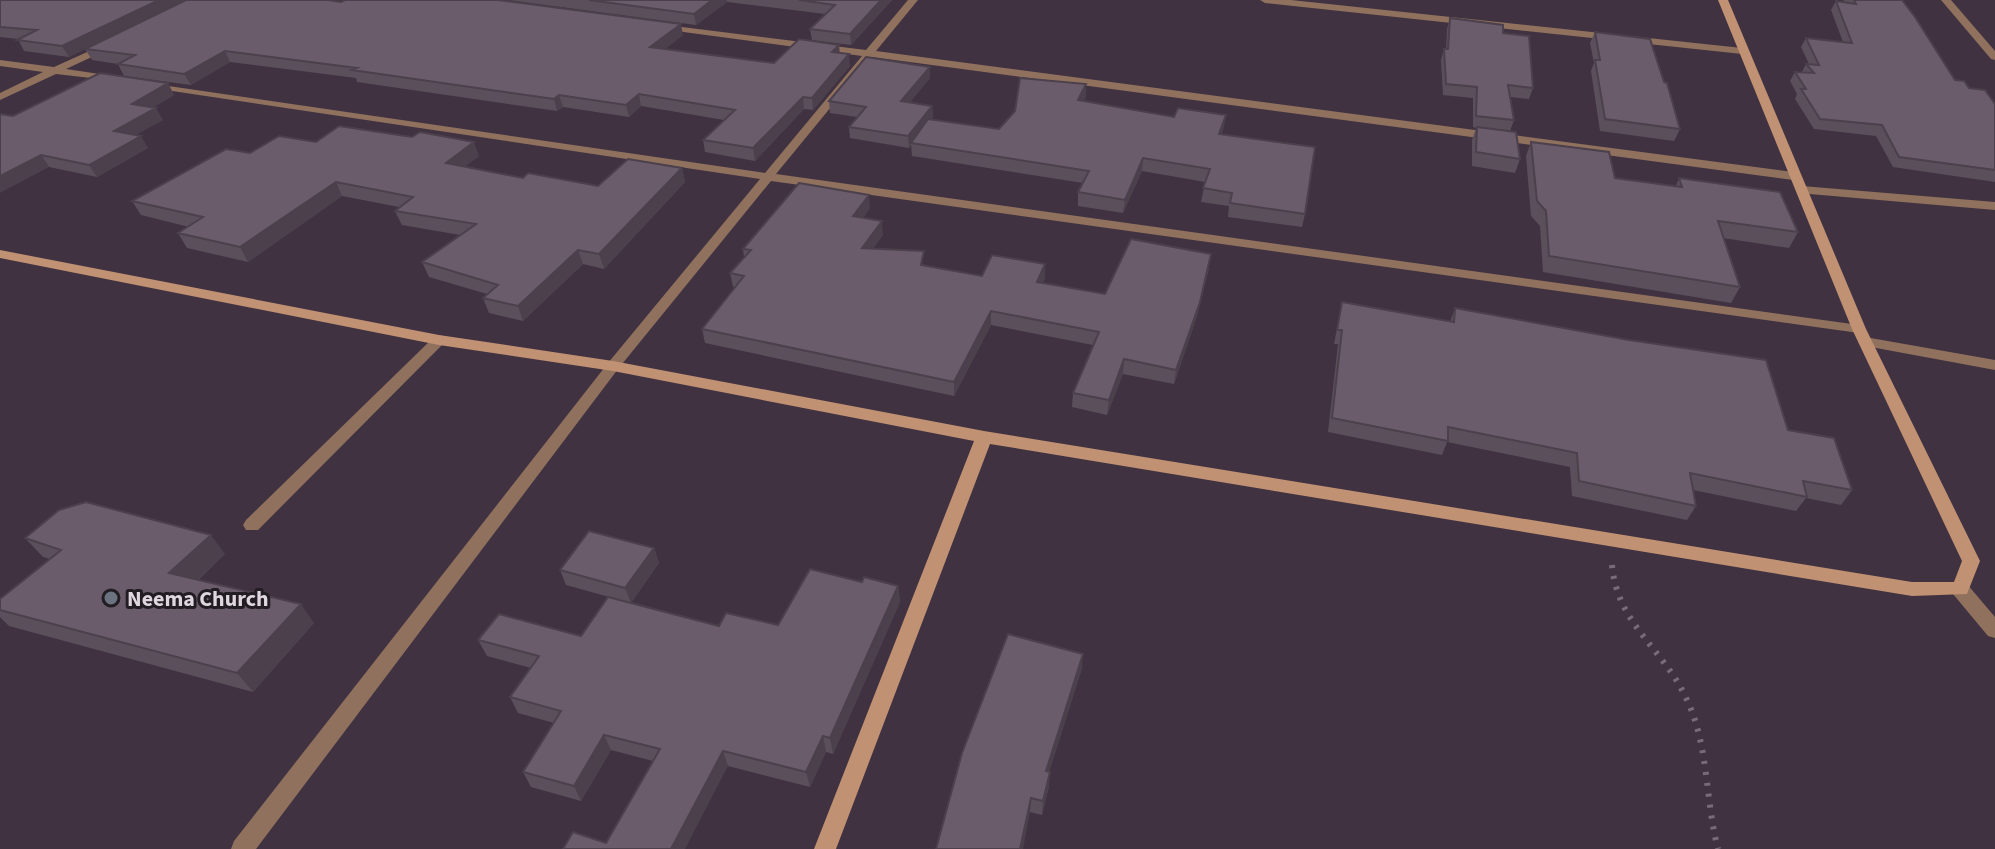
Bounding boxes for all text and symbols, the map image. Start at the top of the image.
place label: Neema Church [127,583,269,615]
marker: Neema Church [102,589,120,607]

